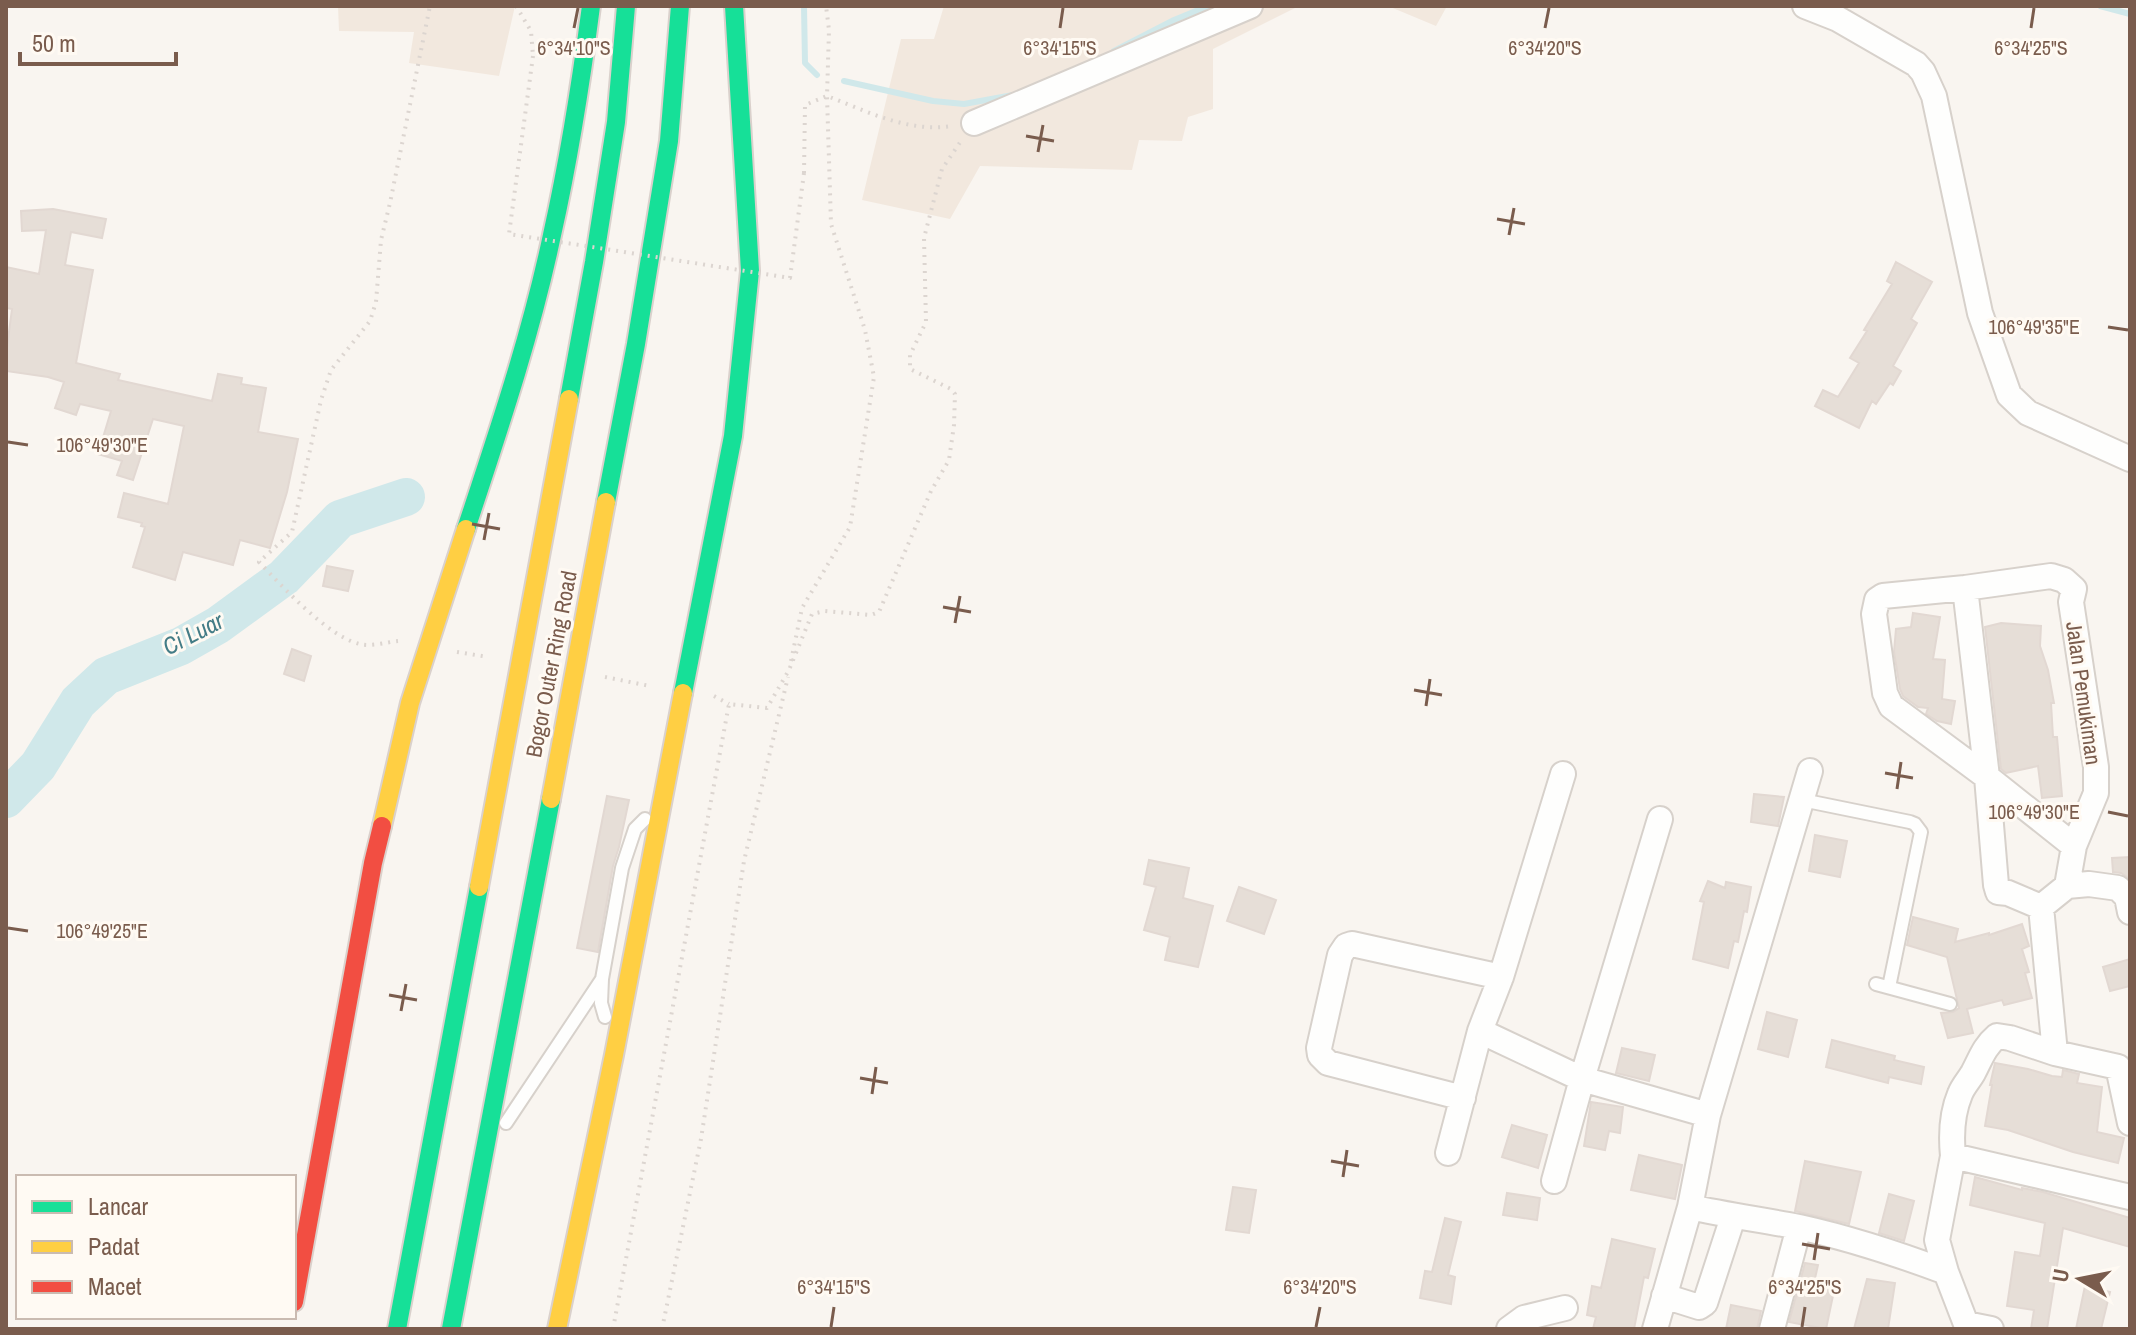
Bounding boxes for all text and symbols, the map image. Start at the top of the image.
scale bar [20,16,176,66]
text: 50 m [32,27,76,59]
text: 6°34'10"S [537,34,611,61]
text: 6°34'15"S [1023,34,1097,61]
text: 6°34'20"S [1508,34,1582,61]
text: 6°34'25"S [1994,34,2068,61]
text: 106°49'35"E [1988,313,2080,340]
text: 106°49'30"E [56,431,148,458]
street label: Bogor Outer Ring Road [518,568,584,760]
water label: Ci Luar [157,604,230,662]
street label: Jalan Pemukiman [2059,619,2109,767]
text: 106°49'30"E [1988,798,2080,825]
text: 106°49'25"E [56,917,148,944]
legend [16,1175,296,1319]
text: Lancar [88,1190,149,1222]
text: Padat [88,1230,140,1262]
north arrow [2040,1239,2120,1319]
text: U [2044,1267,2076,1285]
text: Macet [88,1270,142,1302]
text: 6°34'15"S [797,1273,871,1300]
text: 6°34'20"S [1283,1273,1357,1300]
text: 6°34'25"S [1768,1273,1842,1300]

